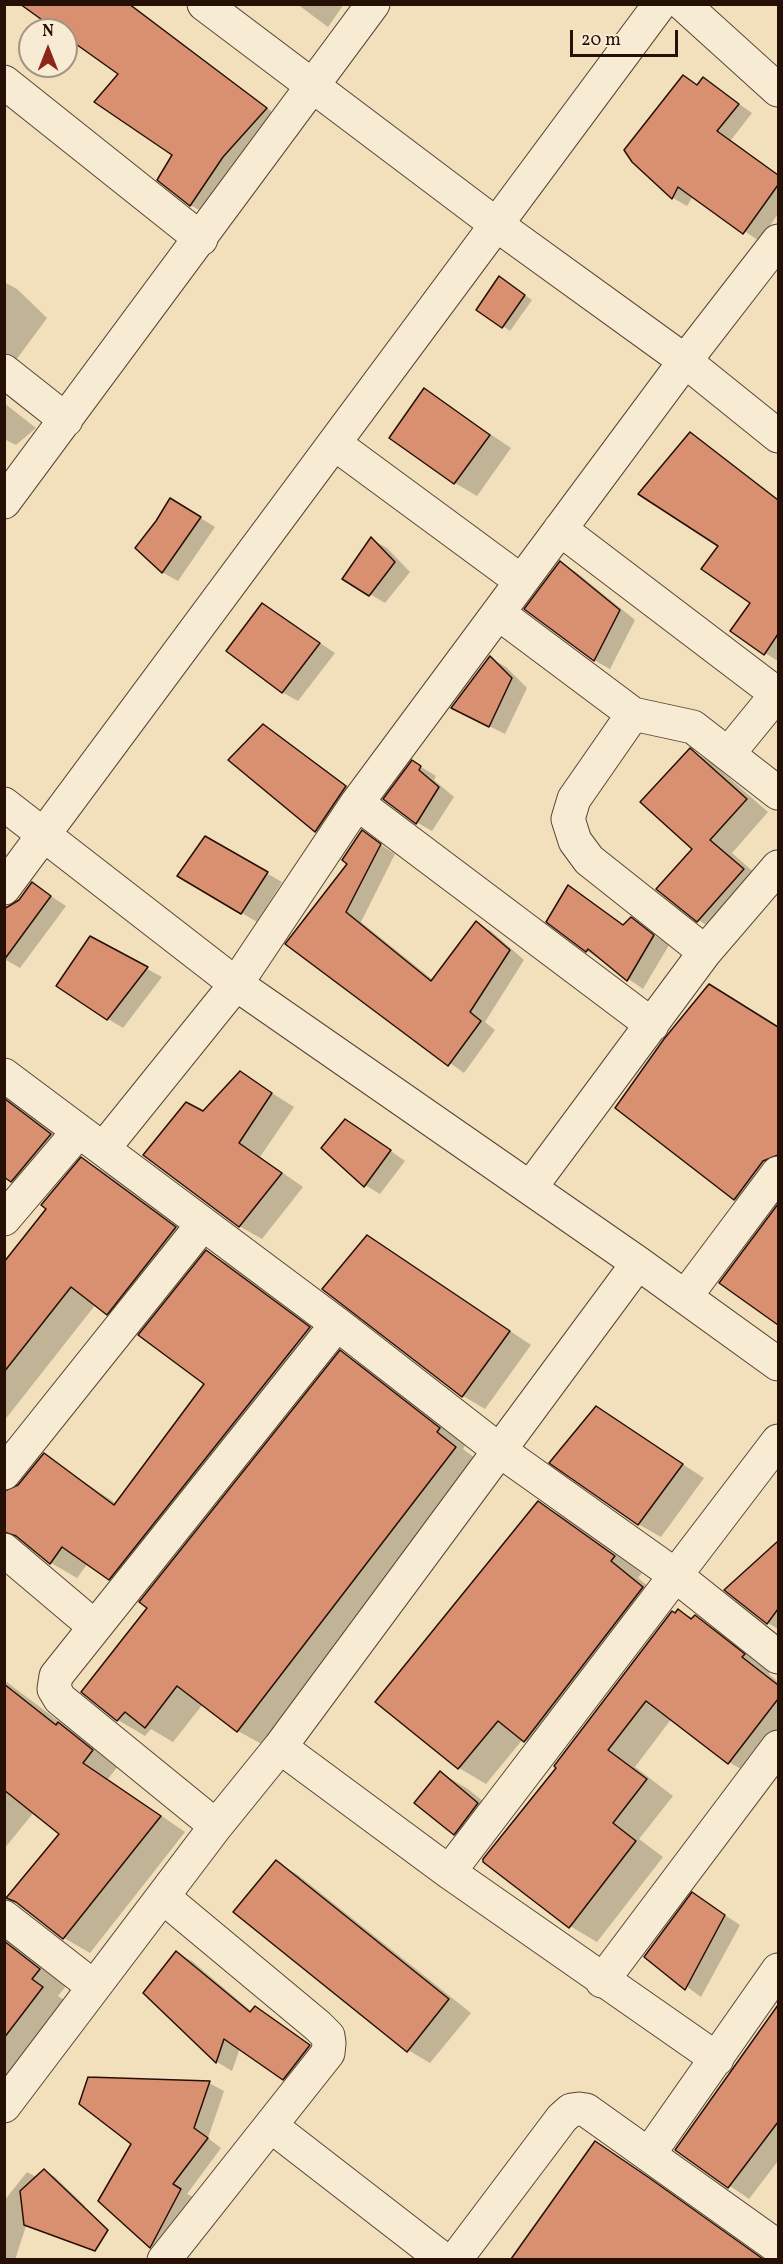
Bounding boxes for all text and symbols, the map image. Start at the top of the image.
north arrow [18,18,78,78]
scale bar [573,18,681,56]
text: N [42,21,54,43]
text: 20 m [581,28,621,53]

